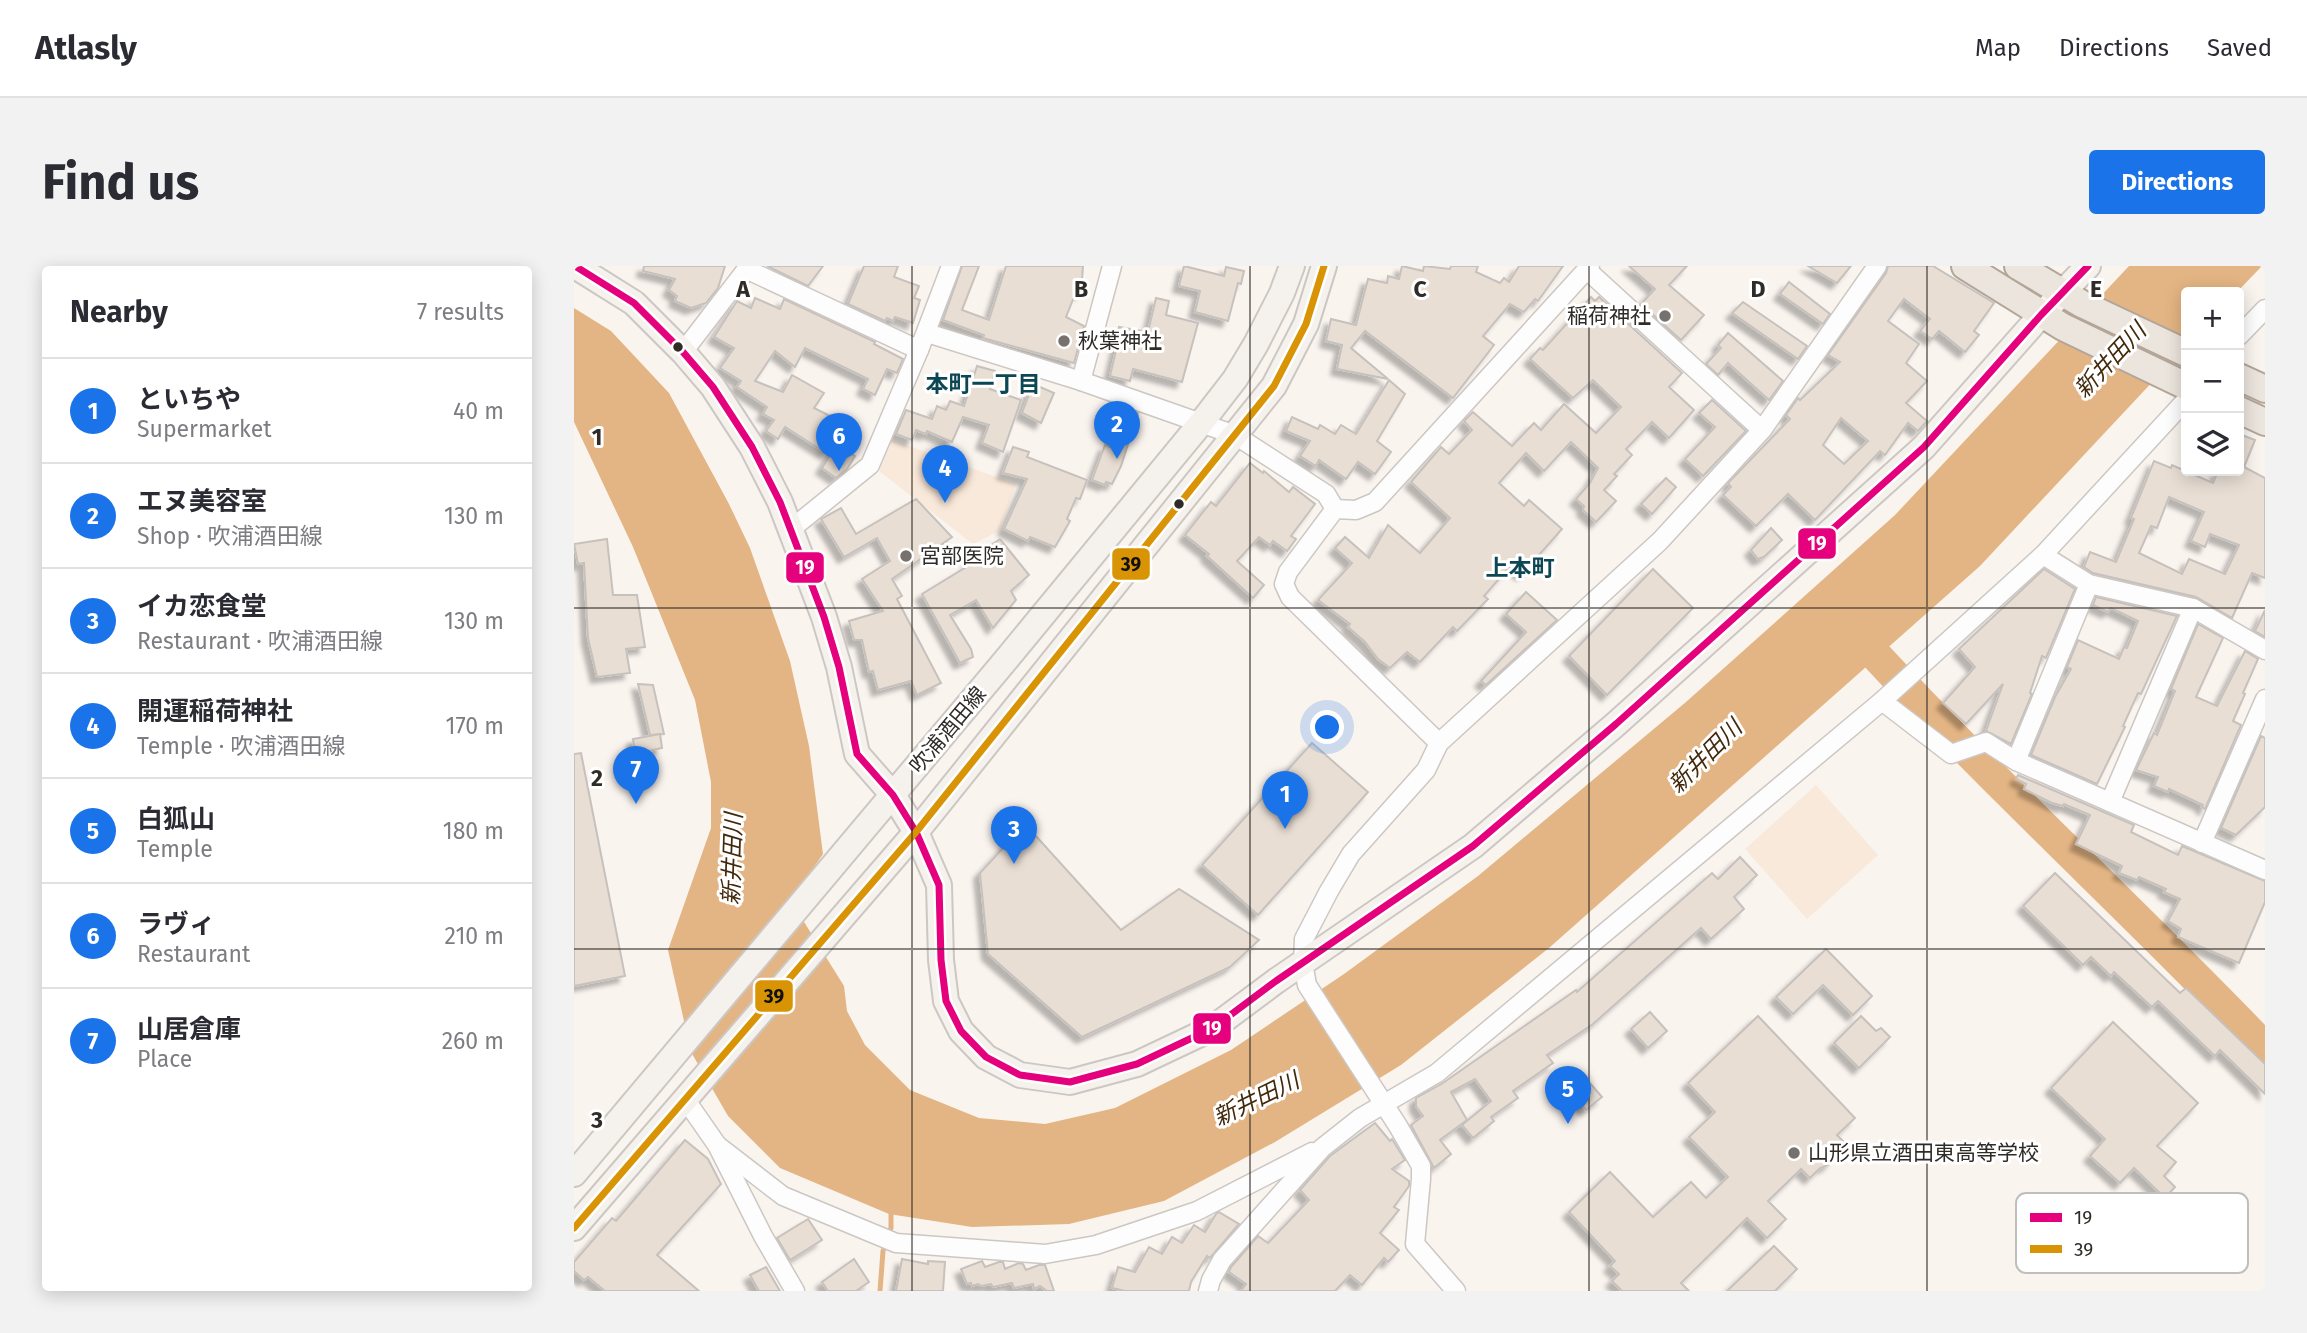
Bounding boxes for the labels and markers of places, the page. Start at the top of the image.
place label: 稲荷神社 [1567,303,1651,329]
marker: 稲荷神社 [1657,308,1673,324]
place label: 秋葉神社 [1078,328,1162,354]
marker: 秋葉神社 [1056,333,1072,349]
unlabelled marker [671,340,685,354]
pin: 2 [1094,401,1140,459]
pin: 6 [816,413,862,471]
pin: 4 [922,445,968,503]
unlabelled marker [1172,497,1186,511]
place label: 宮部医院 [920,543,1004,569]
marker: 宮部医院 [898,548,914,564]
pin: 7 [613,746,659,804]
pin: 1 [1262,771,1308,829]
pin: 3 [991,806,1037,864]
pin: 5 [1545,1066,1591,1124]
place label: 山形県立酒田東高等学校 [1808,1140,2039,1166]
marker: 山形県立酒田東高等学校 [1786,1145,1802,1161]

